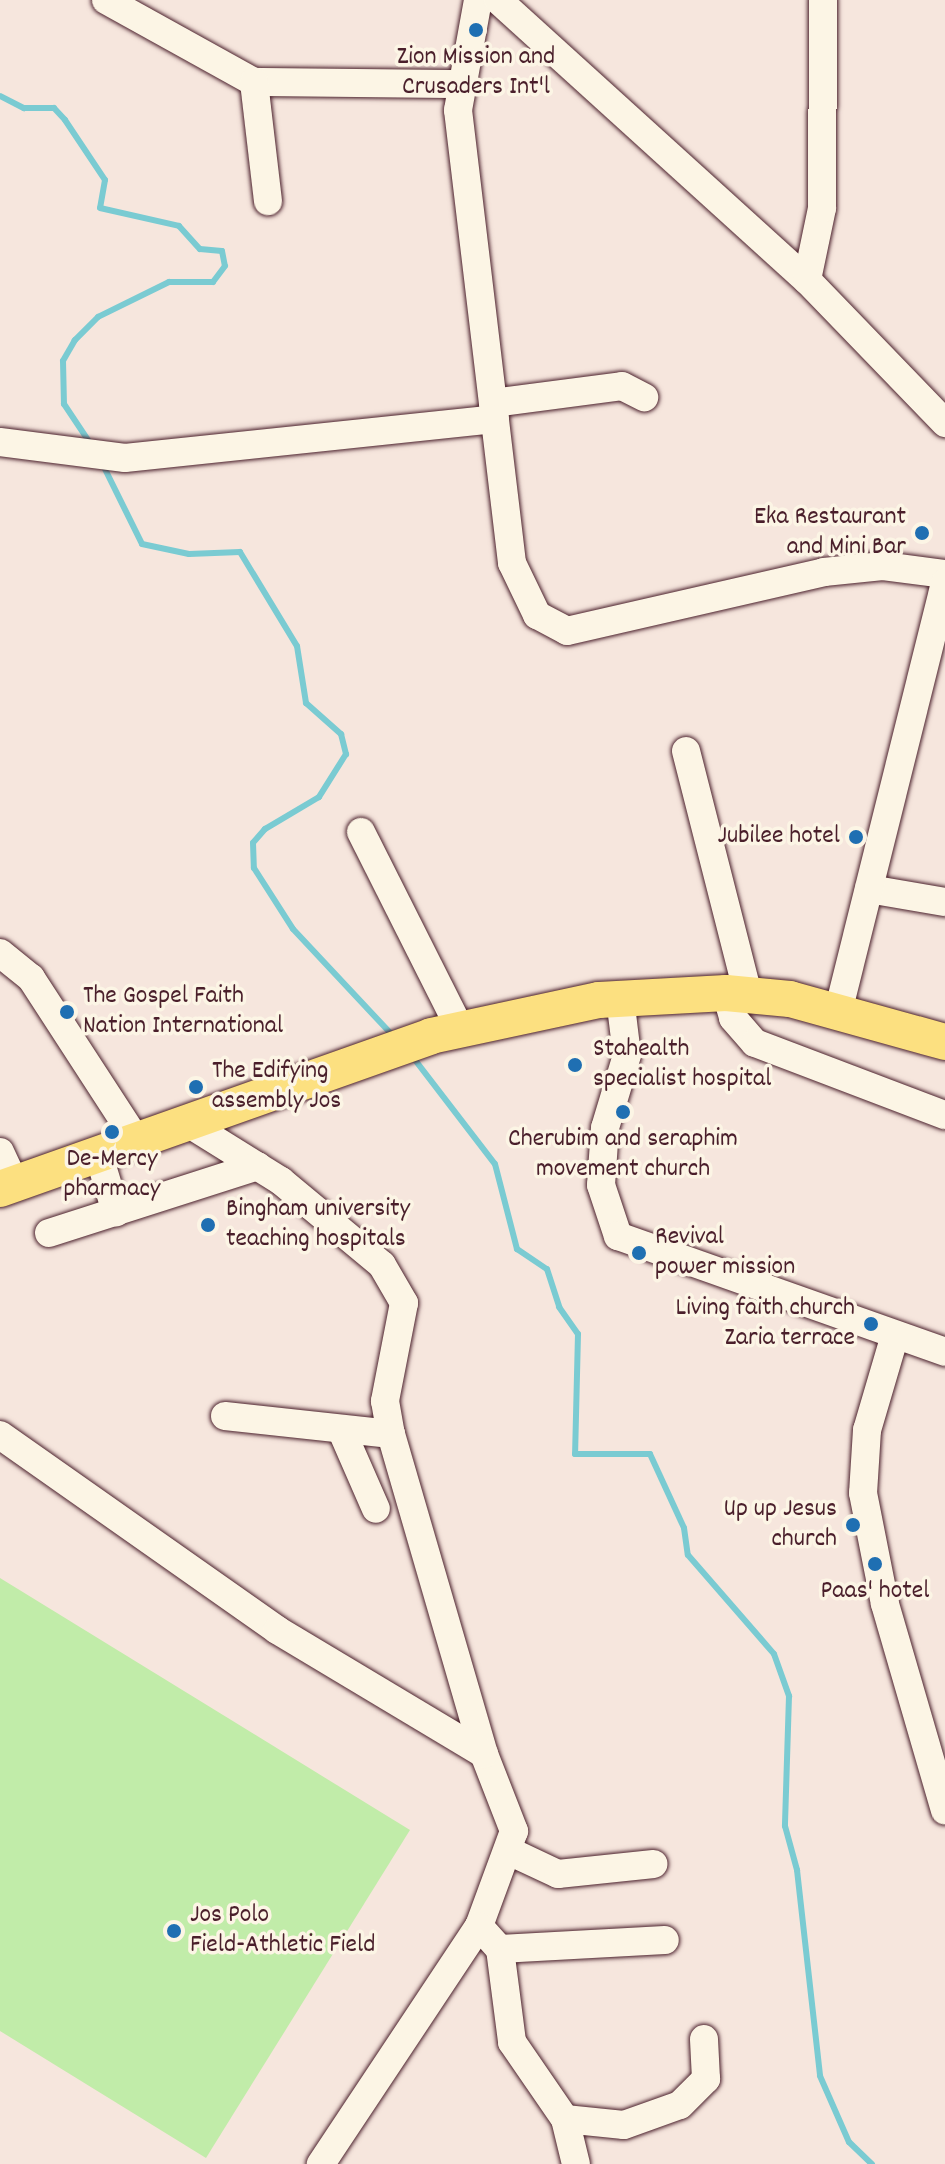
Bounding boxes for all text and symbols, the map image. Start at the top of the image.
marker: Zion Mission and Crusaders Int'l [467,21,485,39]
place label: Zion Mission and Crusaders Int'l [397,42,555,104]
place label: Eka Restaurant and Mini Bar [754,502,906,564]
marker: Eka Restaurant and Mini Bar [913,524,931,542]
place label: Jubilee hotel [718,821,840,853]
marker: Jubilee hotel [847,828,865,846]
place label: The Gospel Faith Nation International [83,981,283,1042]
marker: The Gospel Faith Nation International [58,1003,76,1021]
place label: Stahealth specialist hospital [593,1034,771,1096]
marker: Stahealth specialist hospital [564,1054,586,1076]
place label: The Edifying assembly Jos [212,1056,341,1118]
marker: The Edifying assembly Jos [187,1078,205,1096]
marker: Cherubim and seraphim movement church [614,1103,632,1121]
marker: De-Mercy pharmacy [103,1123,121,1141]
place label: Cherubim and seraphim movement church [508,1124,738,1186]
place label: De-Mercy pharmacy [64,1144,160,1206]
place label: Bingham university teaching hospitals [226,1194,410,1256]
marker: Bingham university teaching hospitals [197,1214,219,1236]
place label: Revival power mission [655,1222,795,1284]
marker: Revival power mission [630,1244,648,1262]
place label: Living faith church Zaria terrace [676,1293,855,1354]
marker: Living faith church Zaria terrace [862,1315,880,1333]
place label: Up up Jesus church [723,1494,837,1556]
marker: Up up Jesus church [844,1516,862,1534]
marker: Paas' hotel [866,1555,884,1573]
place label: Paas' hotel [821,1576,929,1608]
place label: Jos Polo Field-Athletic Field [190,1900,375,1962]
marker: Jos Polo Field-Athletic Field [165,1922,183,1940]

